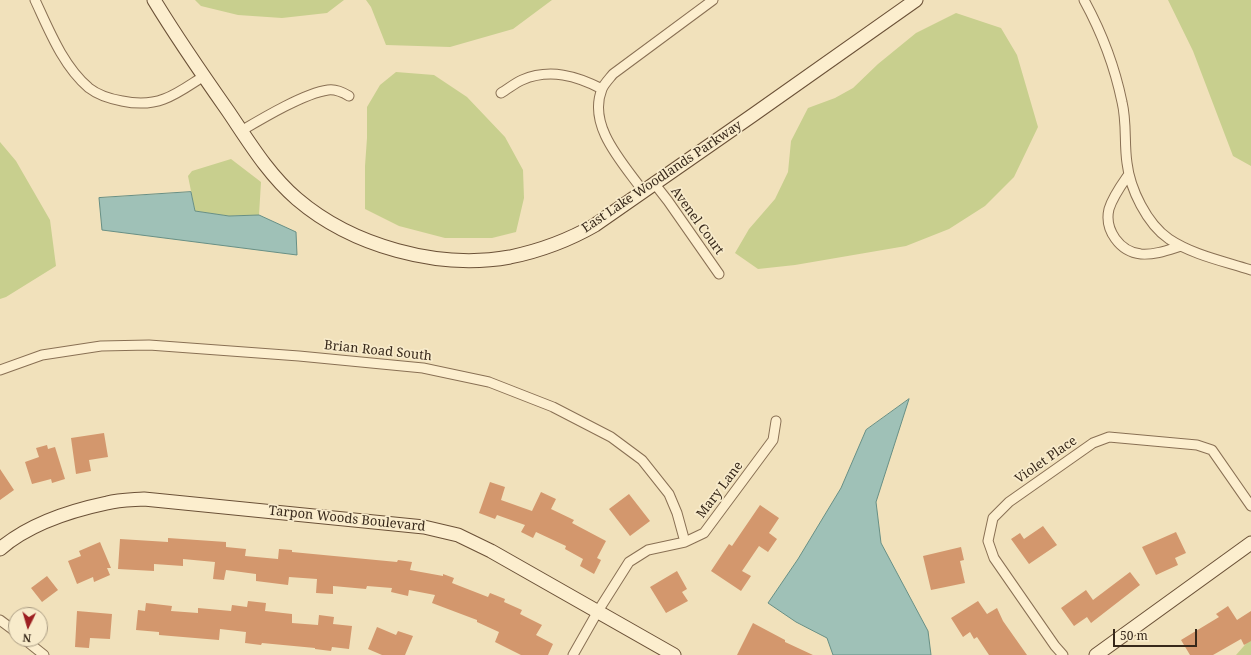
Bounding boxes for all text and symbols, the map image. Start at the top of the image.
street label: East Lake Woodlands Parkway [579,118,745,236]
street label: Avenel Court [667,184,727,258]
street label: Brian Road South [323,338,433,364]
street label: Violet Place [1012,433,1080,487]
street label: Mary Lane [694,459,746,521]
street label: Tarpon Woods Boulevard [268,503,426,535]
north arrow [8,607,48,647]
scale bar [1115,621,1199,647]
text: 50 m [1120,627,1148,644]
text: N [22,631,32,646]

